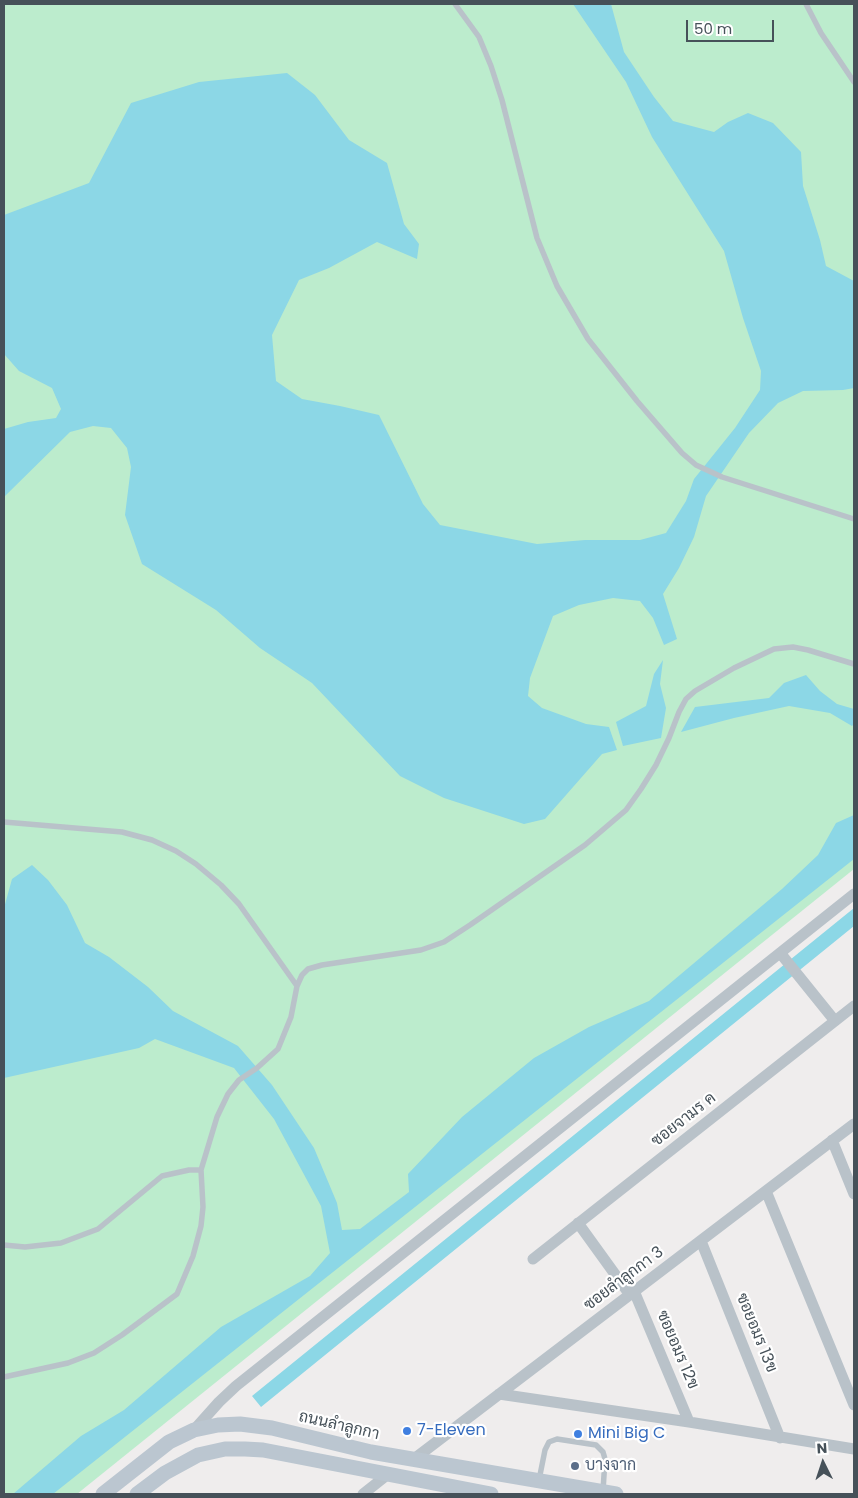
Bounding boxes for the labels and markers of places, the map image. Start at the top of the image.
place label: 7-Eleven [417,1421,486,1441]
place label: Mini Big C [588,1424,665,1444]
marker: 7-Eleven [401,1425,413,1437]
marker: Mini Big C [572,1428,584,1440]
place label: บางจาก [585,1456,636,1476]
marker: บางจาก [569,1460,581,1472]

